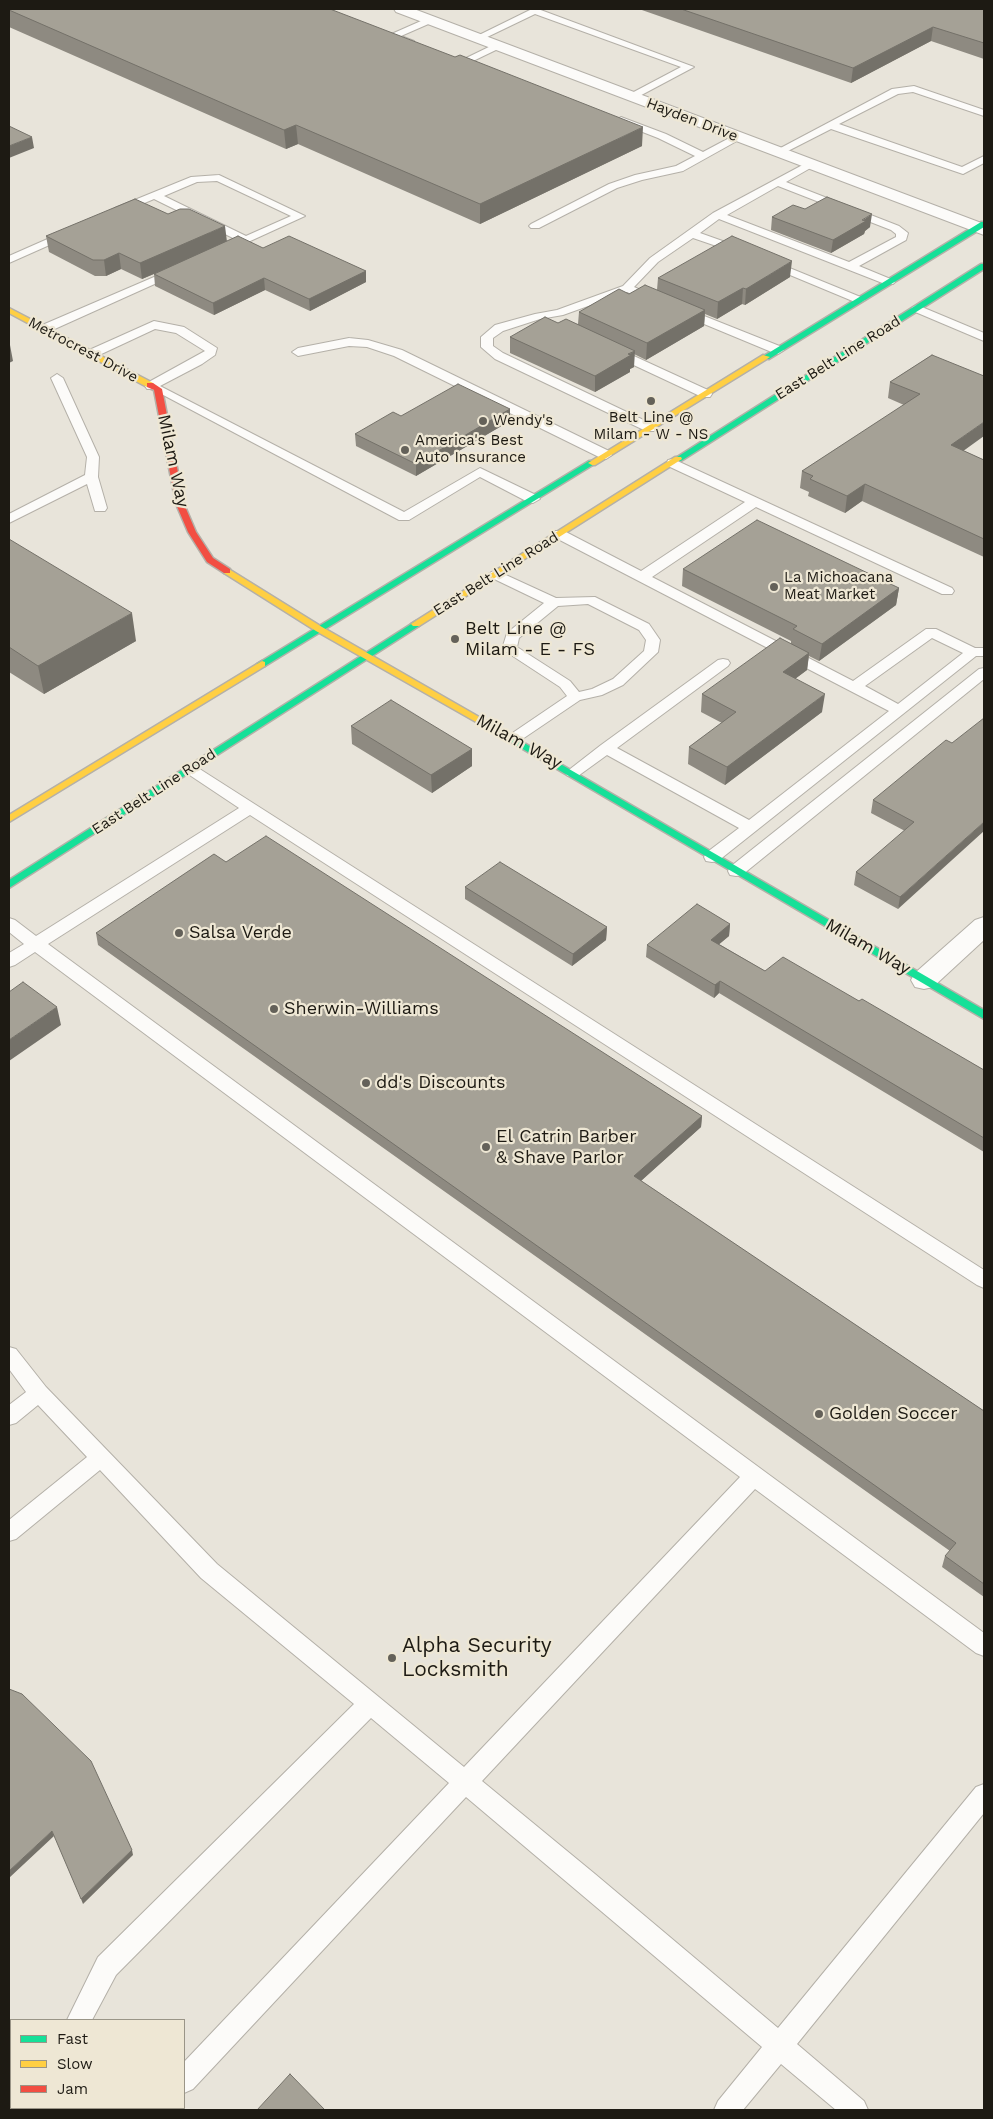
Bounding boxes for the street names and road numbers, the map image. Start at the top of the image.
street label: Hayden Drive [644,94,740,146]
street label: East Belt Line Road [772,312,904,404]
street label: Metrocrest Drive [25,313,141,387]
street label: Milam Way [153,412,193,510]
street label: East Belt Line Road [430,528,562,620]
street label: Milam Way [472,710,566,774]
street label: East Belt Line Road [89,745,219,839]
street label: Milam Way [822,914,914,980]

